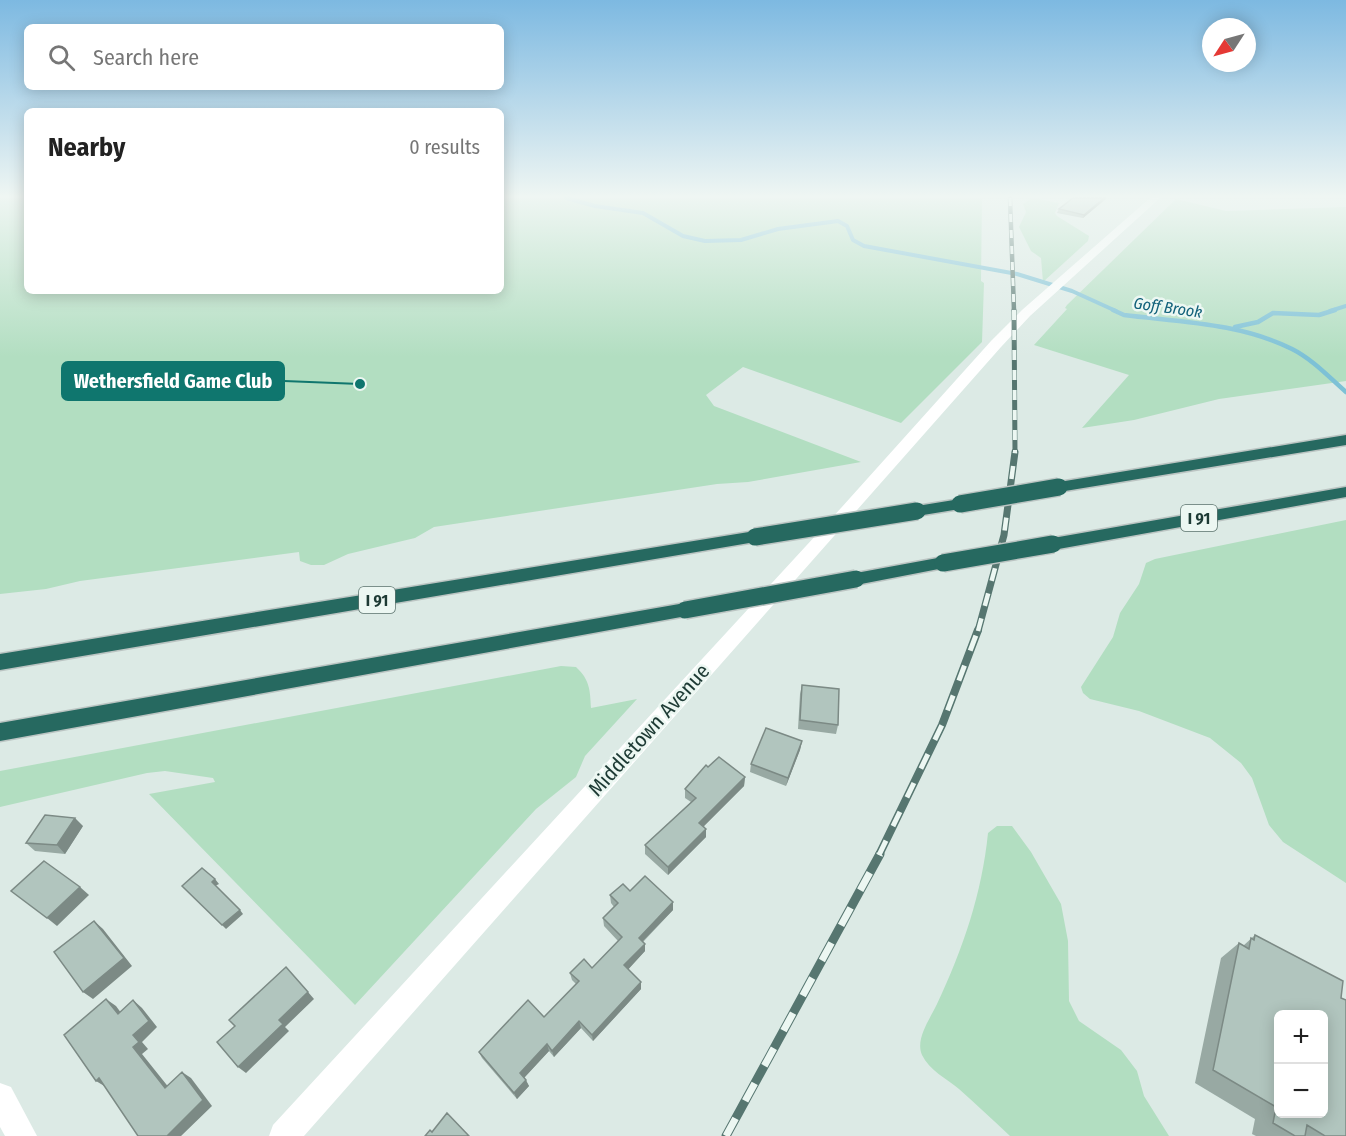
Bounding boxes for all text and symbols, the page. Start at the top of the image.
north arrow [1202,18,1256,72]
search box [24,24,504,90]
icon: search [45,41,78,74]
text: Search here [93,44,199,71]
text: Nearby [48,132,125,163]
text: 0 results [409,135,480,159]
water label: Goff Brook [1132,293,1204,322]
callout: Wethersfield Game Club [62,362,284,400]
text: Wethersfield Game Club [74,369,272,393]
road number: I 91 [1181,505,1217,531]
road number: I 91 [359,587,395,613]
street label: Middletown Avenue [583,658,715,802]
map controls [1274,1010,1328,1118]
button: + [1274,1010,1328,1064]
button: − [1274,1064,1328,1118]

